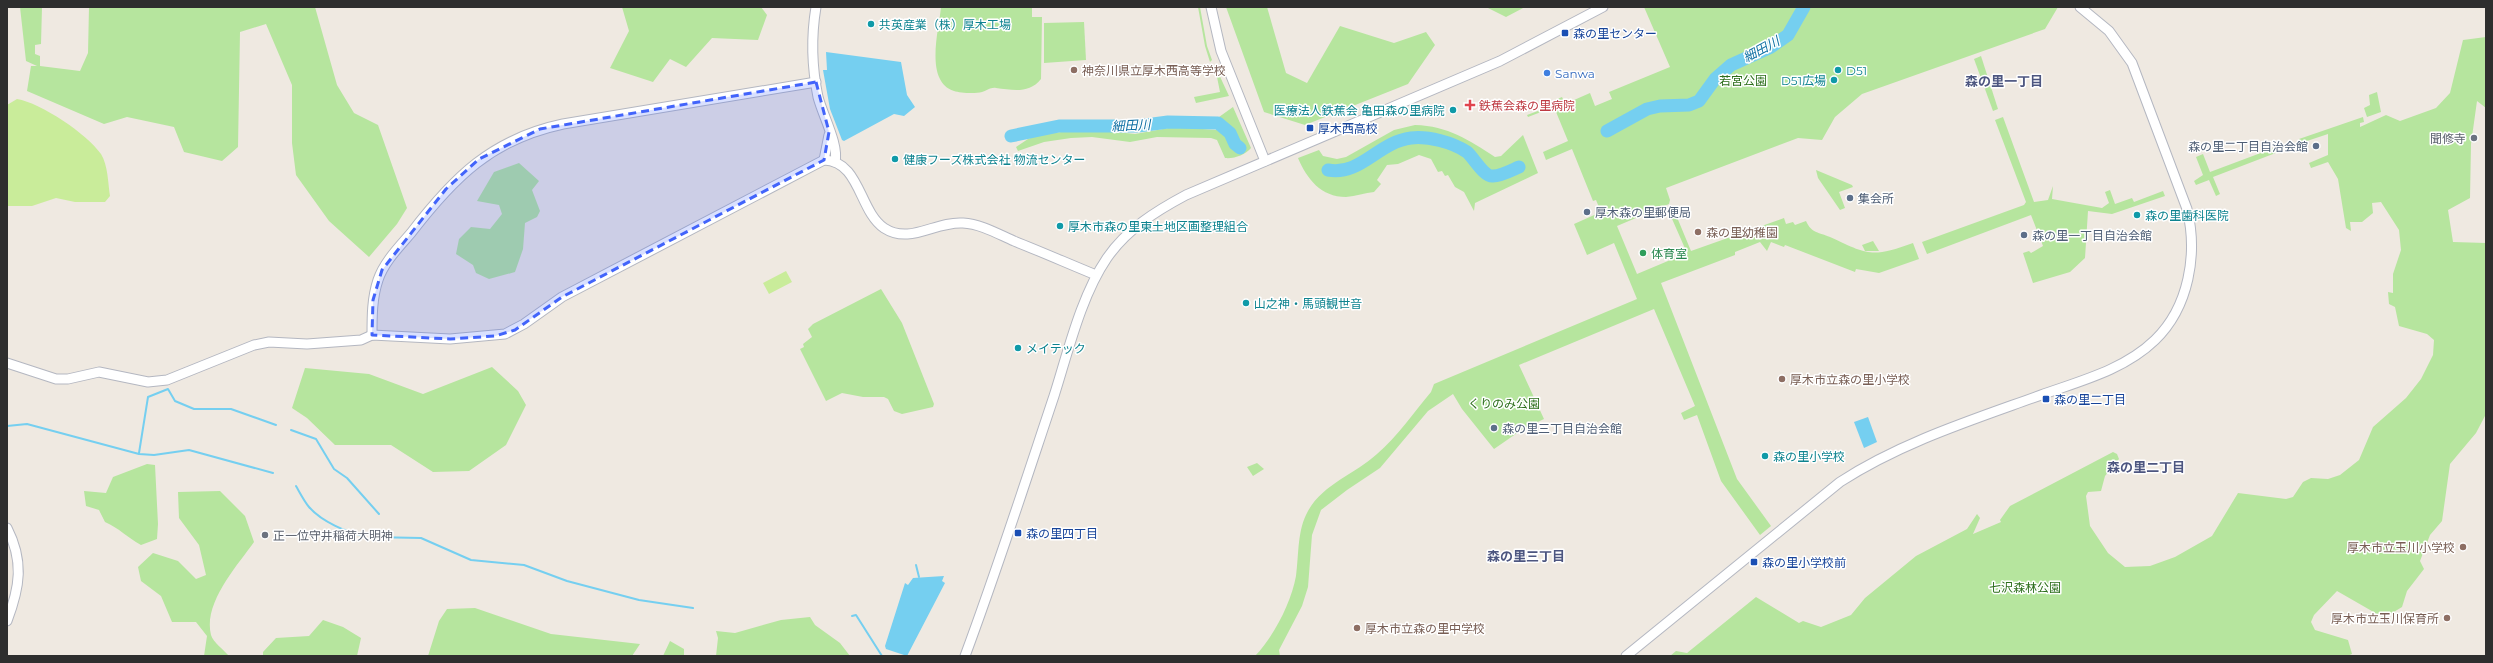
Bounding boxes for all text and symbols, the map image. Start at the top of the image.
place label: 共英産業（株）厚木工場 [879,17,1011,32]
marker: 共英産業（株）厚木工場 [866,19,876,29]
place label: 森の里センター [1573,26,1657,41]
marker: 森の里センター [1560,28,1570,38]
water label: 細田川 [1740,32,1784,65]
place label: 神奈川県立厚木西高等学校 [1082,63,1226,78]
place label: D51 [1846,63,1867,78]
marker: 神奈川県立厚木西高等学校 [1069,65,1079,75]
marker: D51 [1833,65,1843,75]
place label: Sanwa [1555,66,1595,81]
marker: Sanwa [1542,68,1552,78]
park label: 若宮公園 [1719,73,1767,88]
place label: D51広場 [1781,73,1826,88]
district label: 森の里一丁目 [1965,73,2043,89]
marker: D51広場 [1829,75,1839,85]
place label: 鉄蕉会森の里病院 [1479,98,1575,113]
marker: 鉄蕉会森の里病院 [1464,99,1476,111]
place label: 医療法人鉄蕉会 亀田森の里病院 [1274,103,1445,118]
marker: 医療法人鉄蕉会 亀田森の里病院 [1448,105,1458,115]
water label: 細田川 [1111,116,1153,134]
place label: 厚木西高校 [1318,121,1378,136]
marker: 厚木西高校 [1305,123,1315,133]
place label: 聞修寺 [2430,131,2466,146]
marker: 聞修寺 [2469,133,2479,143]
place label: 森の里二丁目自治会館 [2188,139,2308,154]
marker: 森の里二丁目自治会館 [2311,141,2321,151]
place label: 健康フーズ株式会社 物流センター [903,152,1086,167]
marker: 健康フーズ株式会社 物流センター [890,154,900,164]
place label: 集会所 [1858,191,1894,206]
marker: 集会所 [1845,193,1855,203]
place label: 厚木森の里郵便局 [1595,205,1691,220]
marker: 厚木森の里郵便局 [1582,207,1592,217]
place label: 森の里歯科医院 [2145,208,2229,223]
marker: 森の里歯科医院 [2132,210,2142,220]
place label: 厚木市森の里東土地区画整理組合 [1068,219,1248,234]
marker: 厚木市森の里東土地区画整理組合 [1055,221,1065,231]
place label: 森の里幼稚園 [1706,225,1778,240]
marker: 森の里幼稚園 [1693,227,1703,237]
place label: 森の里一丁目自治会館 [2032,228,2152,243]
marker: 森の里一丁目自治会館 [2019,230,2029,240]
place label: 体育室 [1651,246,1687,261]
marker: 体育室 [1638,248,1648,258]
place label: 山之神・馬頭観世音 [1254,296,1362,311]
marker: 山之神・馬頭観世音 [1241,298,1251,308]
place label: メイテック [1026,341,1086,356]
marker: メイテック [1013,343,1023,353]
place label: 厚木市立森の里小学校 [1790,372,1910,387]
marker: 厚木市立森の里小学校 [1777,374,1787,384]
place label: 森の里二丁目 [2054,392,2126,407]
marker: 森の里二丁目 [2041,394,2051,404]
park label: くりのみ公園 [1468,396,1540,411]
place label: 森の里三丁目自治会館 [1502,421,1622,436]
marker: 森の里三丁目自治会館 [1489,423,1499,433]
place label: 森の里小学校 [1773,449,1845,464]
marker: 森の里小学校 [1760,451,1770,461]
district label: 森の里二丁目 [2107,459,2185,475]
place label: 森の里四丁目 [1026,526,1098,541]
place label: 正一位守井稲荷大明神 [273,528,393,543]
marker: 森の里四丁目 [1013,528,1023,538]
marker: 正一位守井稲荷大明神 [260,530,270,540]
place label: 厚木市立玉川小学校 [2347,540,2455,555]
marker: 厚木市立玉川小学校 [2458,542,2468,552]
district label: 森の里三丁目 [1487,548,1565,564]
place label: 森の里小学校前 [1762,555,1846,570]
marker: 森の里小学校前 [1749,557,1759,567]
park label: 七沢森林公園 [1989,580,2061,595]
place label: 厚木市立玉川保育所 [2331,611,2439,626]
marker: 厚木市立玉川保育所 [2442,613,2452,623]
place label: 厚木市立森の里中学校 [1365,621,1485,636]
marker: 厚木市立森の里中学校 [1352,623,1362,633]

